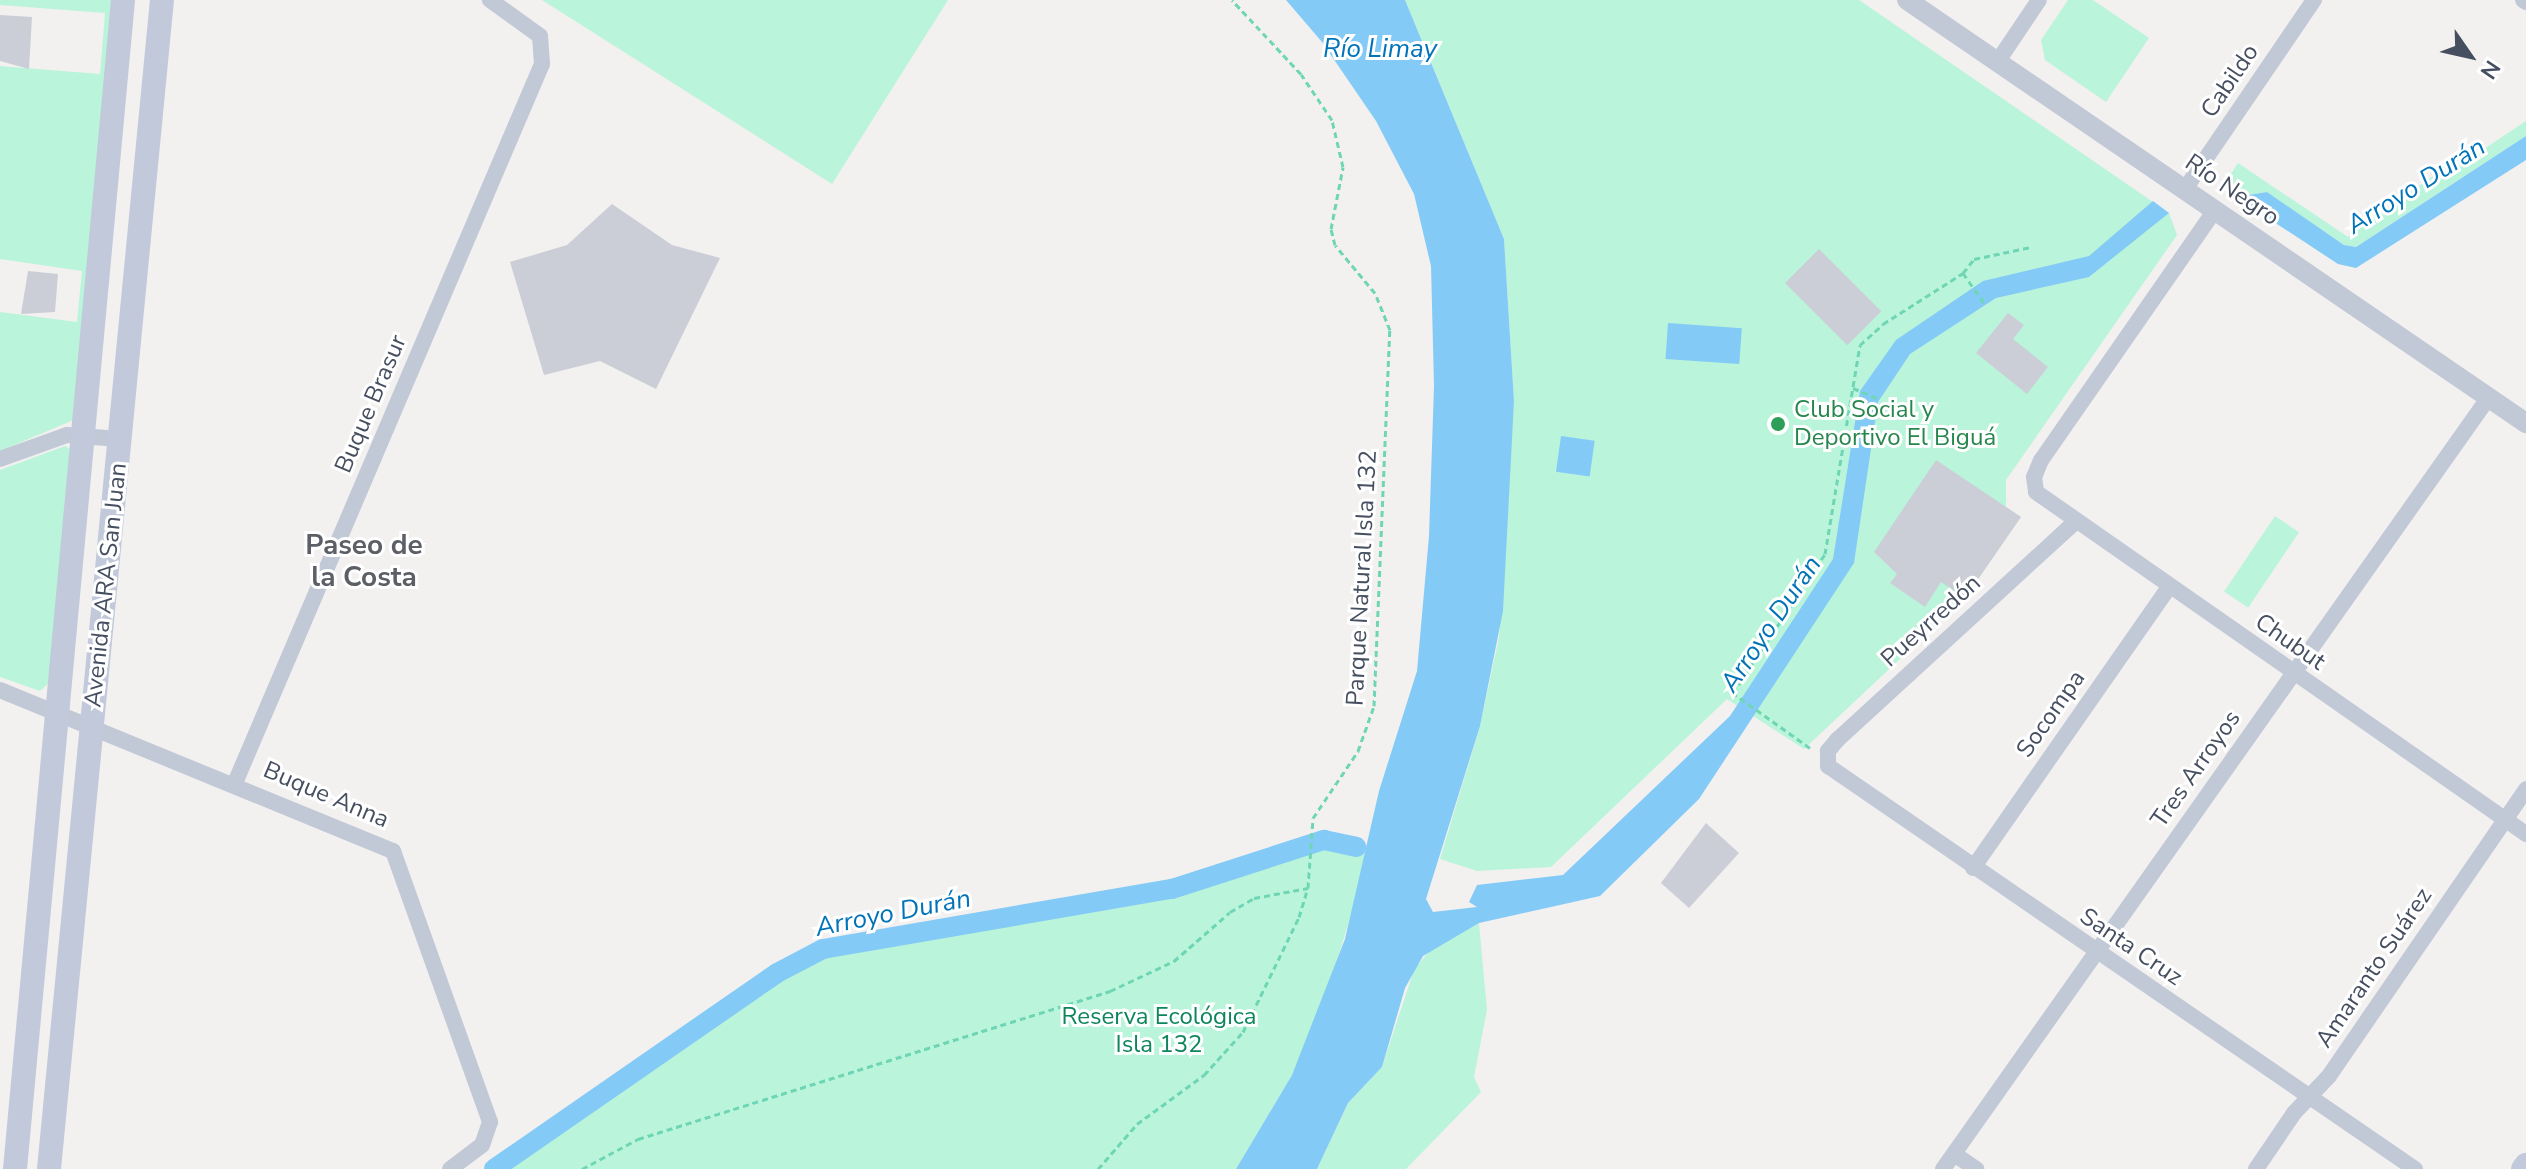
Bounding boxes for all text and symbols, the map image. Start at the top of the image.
north arrow [2430,16,2510,96]
water label: Río Limay [1323,33,1437,65]
street label: Cabildo [2195,39,2265,123]
text: N [2473,54,2507,85]
water label: Arroyo Durán [2341,131,2491,241]
street label: Río Negro [2179,148,2285,232]
street label: Buque Brasur [329,331,413,477]
place label: Club Social y Deportivo El Biguá [1794,396,1996,452]
marker: Club Social y Deportivo El Biguá [1769,415,1787,433]
street label: Parque Natural Isla 132 [1341,449,1383,707]
street label: Avenida ARA San Juan [79,461,133,709]
district label: Paseo de la Costa [305,528,423,594]
water label: Arroyo Durán [1714,550,1828,698]
street label: Pueyrredón [1875,569,1987,673]
street label: Chubut [2249,608,2331,676]
street label: Socompa [2011,665,2091,763]
street label: Tres Arroyos [2145,705,2247,833]
street label: Buque Anna [259,756,393,834]
water label: Arroyo Durán [813,883,973,943]
street label: Amaranto Suárez [2310,883,2438,1053]
street label: Santa Cruz [2074,902,2188,992]
park label: Reserva Ecológica Isla 132 [1062,1003,1256,1059]

